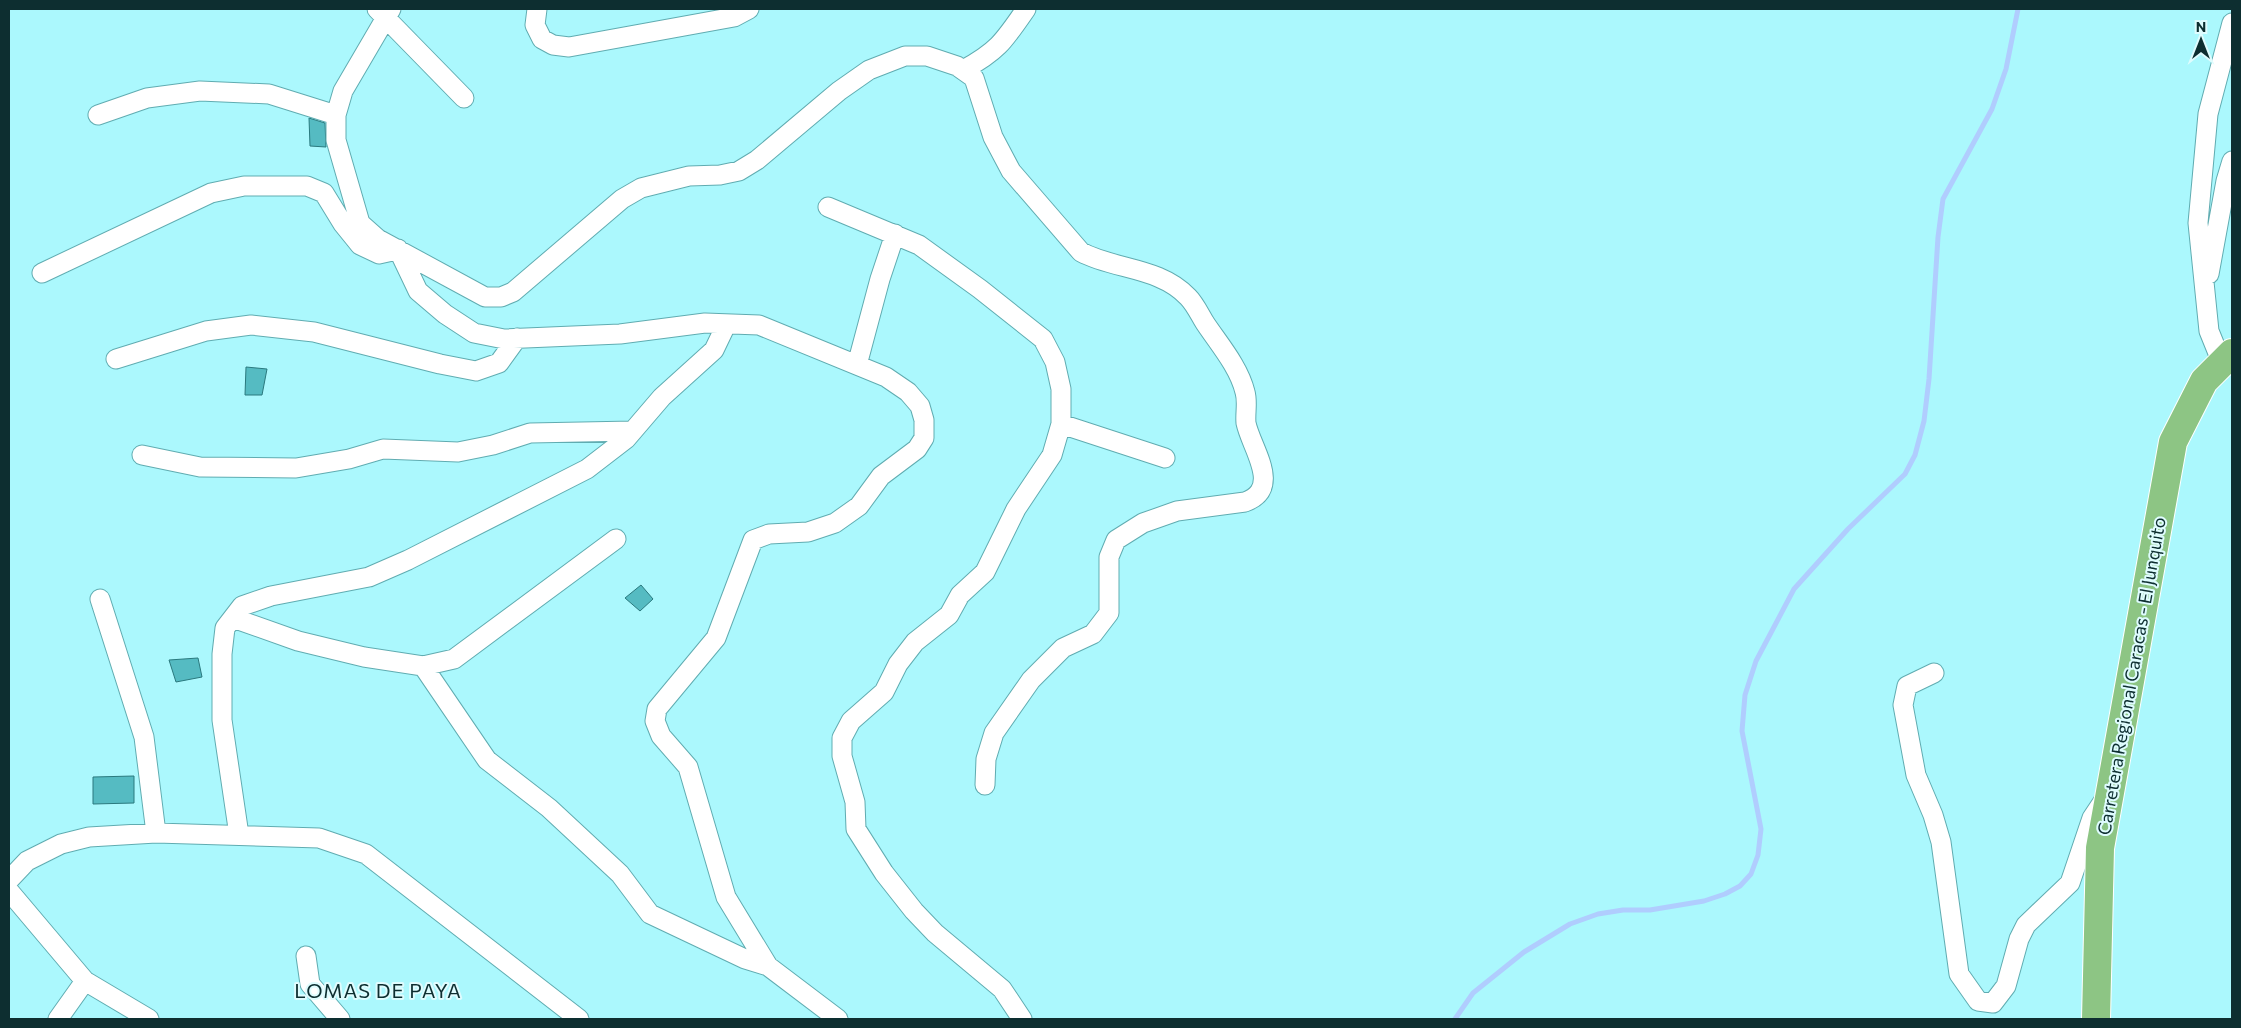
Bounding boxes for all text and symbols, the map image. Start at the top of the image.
north arrow [2176,15,2226,65]
text: N [2196,18,2206,35]
street label: Carretera Regional Caracas - El Junquito [2092,515,2170,837]
district label: LOMAS DE PAYA [294,978,462,1002]

